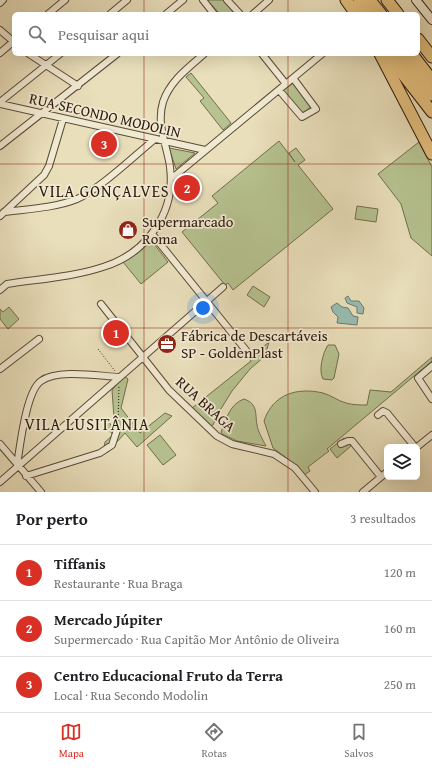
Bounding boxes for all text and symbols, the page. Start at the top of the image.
search box [12,12,420,56]
icon: search [26,23,48,45]
text: Pesquisar aqui [58,24,149,45]
street label: RUA SECONDO MODOLIN [27,87,183,143]
pin: 3 [91,129,117,159]
pin: 2 [174,173,200,203]
district label: VILA GONÇALVES [38,179,170,203]
place label: Supermarcado Roma [142,211,234,249]
shop icon: Supermarcado Roma [117,219,139,241]
your location [193,298,213,318]
pin: 1 [103,318,129,348]
place label: Fábrica de Descartáveis SP - GoldenPlast [181,325,328,363]
office icon: Fábrica de Descartáveis SP - GoldenPlast [156,333,178,355]
street label: RUA BRAGA [171,371,241,437]
district label: VILA LUSITÂNIA [24,412,150,436]
map controls [384,444,420,480]
button: layers [384,444,420,480]
text: Por perto [16,506,88,531]
text: 3 resultados [350,509,416,528]
text: Tiffanis [54,553,106,574]
text: 1 [26,563,32,582]
text: 120 m [384,563,416,582]
text: Restaurante · Rua Braga [54,574,183,593]
text: Mercado Júpiter [54,609,162,630]
text: 2 [26,619,32,638]
text: 160 m [384,619,416,638]
text: Supermercado · Rua Capitão Mor Antônio de Oliveira [54,630,339,649]
text: Centro Educacional Fruto da Terra [54,665,283,686]
text: 3 [26,675,32,694]
text: 250 m [384,675,416,694]
text: Local · Rua Secondo Modolin [54,686,208,705]
tab: Mapa [59,721,84,761]
tab: Rotas [202,721,227,761]
tab: Salvos [344,721,373,761]

